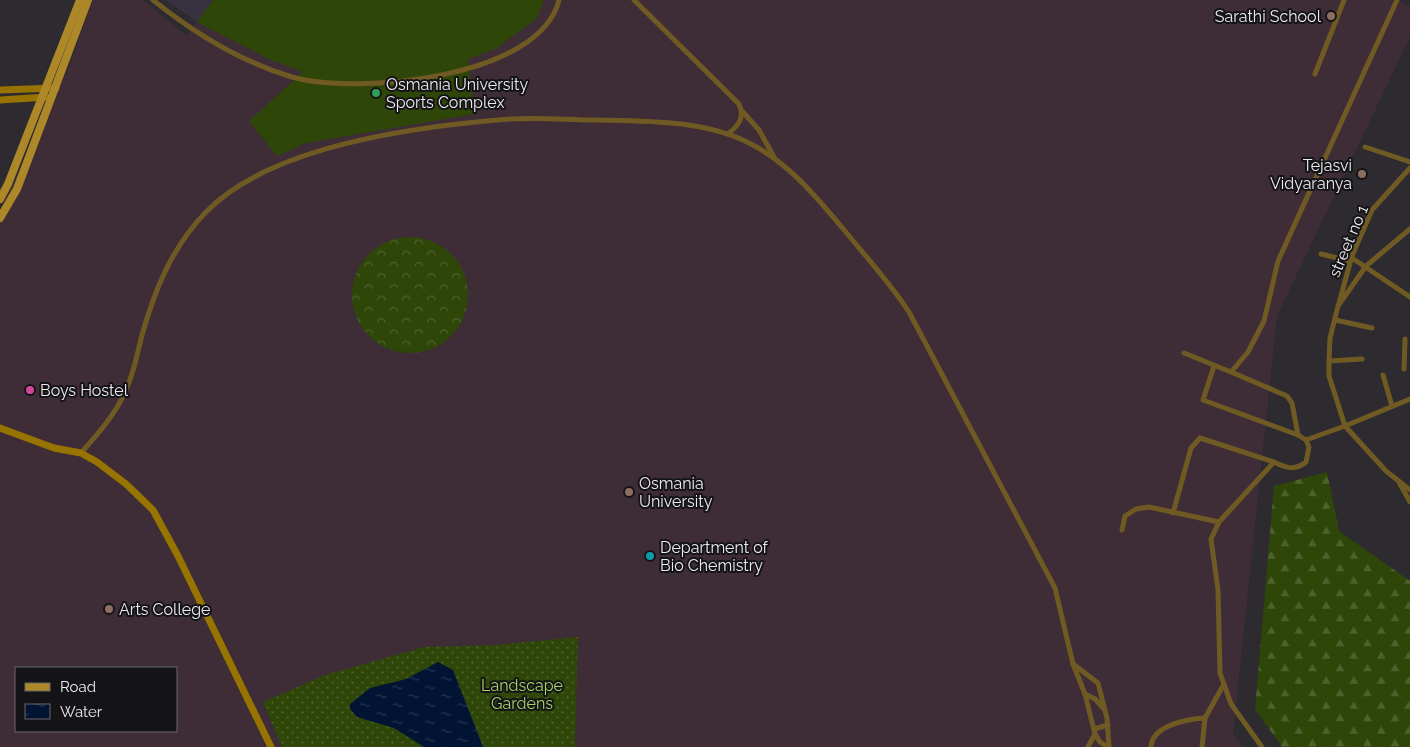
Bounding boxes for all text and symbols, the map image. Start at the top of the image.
place label: Sarathi School [1215,7,1322,26]
marker: Sarathi School [1325,10,1337,22]
place label: Osmania University Sports Complex [386,75,528,112]
marker: Osmania University Sports Complex [370,87,382,99]
place label: Tejasvi Vidyaranya [1270,156,1352,193]
marker: Tejasvi Vidyaranya [1356,168,1368,180]
street label: street no 1 [1325,202,1372,280]
place label: Boys Hostel [40,381,129,400]
marker: Boys Hostel [24,384,36,396]
place label: Osmania University [639,474,713,511]
marker: Osmania University [623,486,635,498]
place label: Department of Bio Chemistry [660,538,769,575]
marker: Department of Bio Chemistry [644,550,656,562]
place label: Arts College [119,600,210,619]
marker: Arts College [103,603,115,615]
legend [15,667,178,732]
park label: Landscape Gardens [481,676,563,713]
text: Road [60,678,96,696]
text: Water [60,703,103,721]

